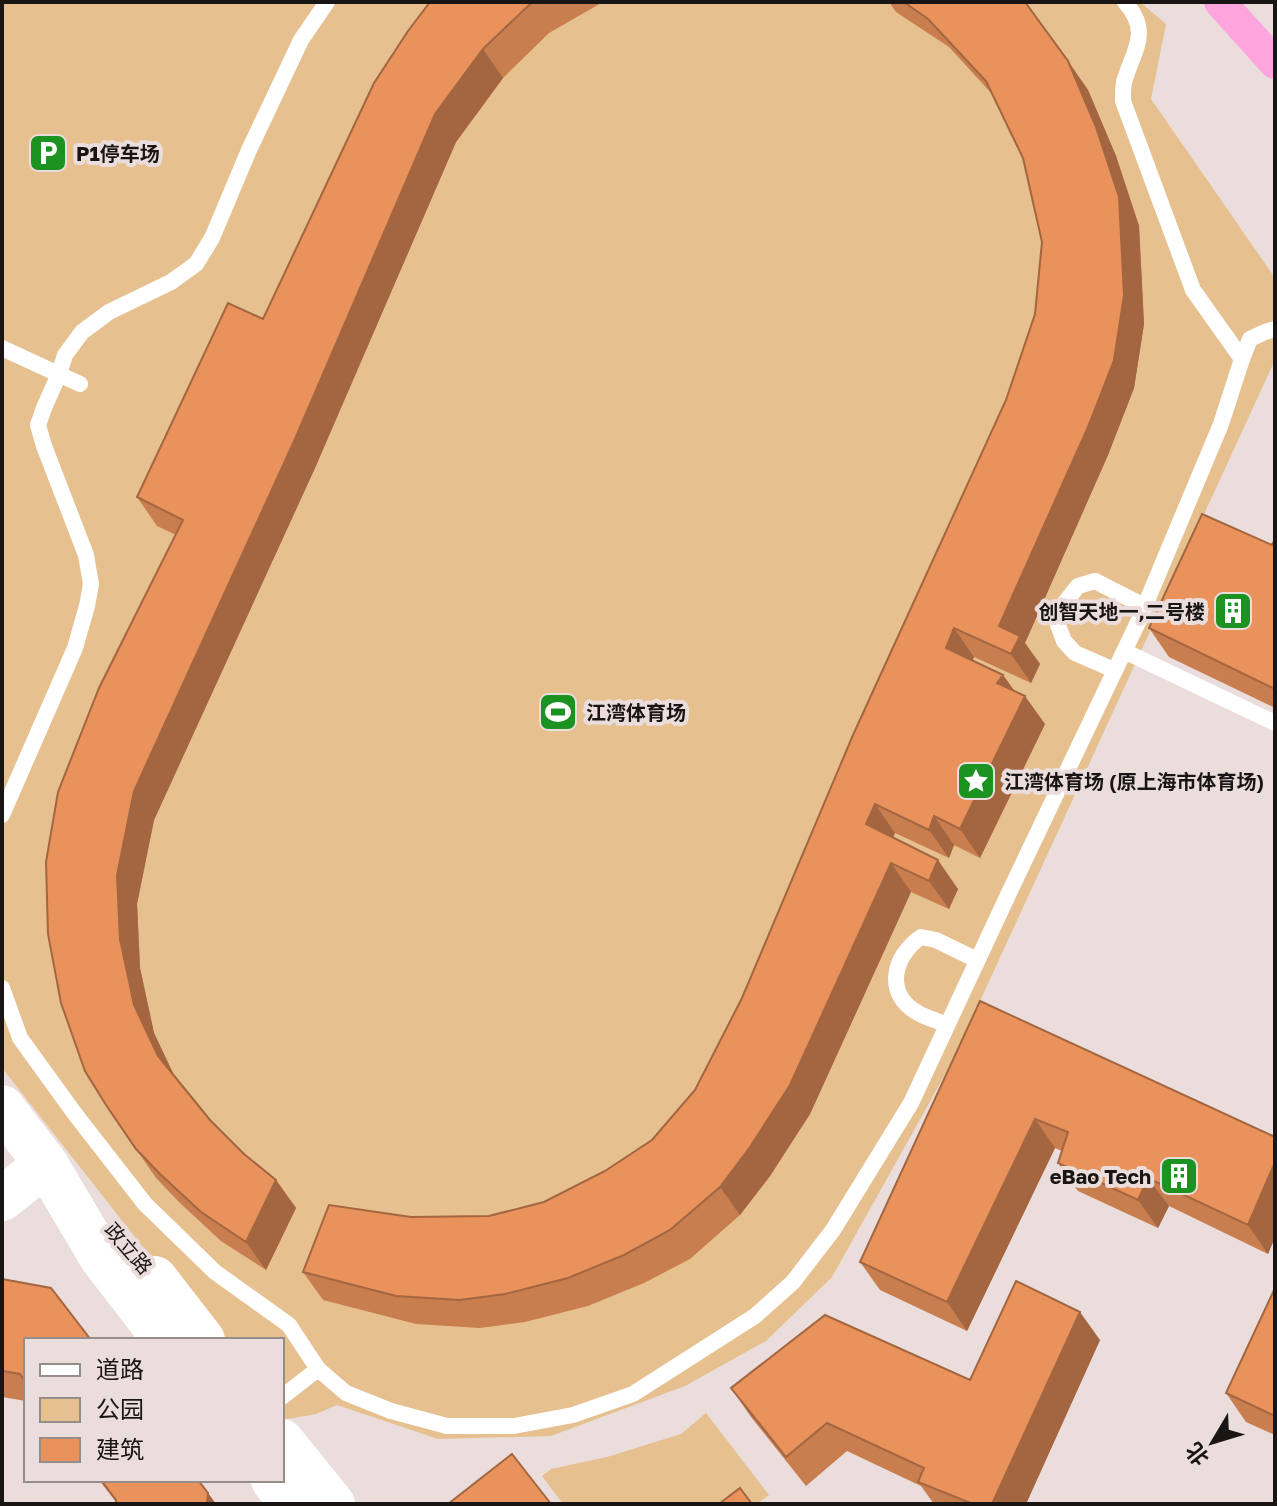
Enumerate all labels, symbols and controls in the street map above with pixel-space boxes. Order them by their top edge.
parking icon: P1停车场 [27,132,69,174]
place label: P1停车场 [76,141,160,165]
building icon: 创智天地一,二号楼 [1212,590,1254,632]
place label: 创智天地一,二号楼 [1039,599,1205,623]
sports icon: 江湾体育场 [537,691,579,733]
place label: 江湾体育场 [586,700,686,724]
place icon: 江湾体育场 (原上海市体育场) [955,760,997,802]
place label: 江湾体育场 (原上海市体育场) [1004,769,1264,793]
building icon: eBao Tech [1158,1155,1200,1197]
place label: eBao Tech [1050,1164,1151,1188]
street label: 政立路 [100,1217,158,1279]
legend [24,1338,284,1482]
text: 道路 [96,1354,144,1383]
text: 公园 [96,1394,144,1423]
north arrow [1173,1402,1253,1482]
text: 建筑 [96,1434,144,1463]
text: 北 [1179,1438,1214,1472]

